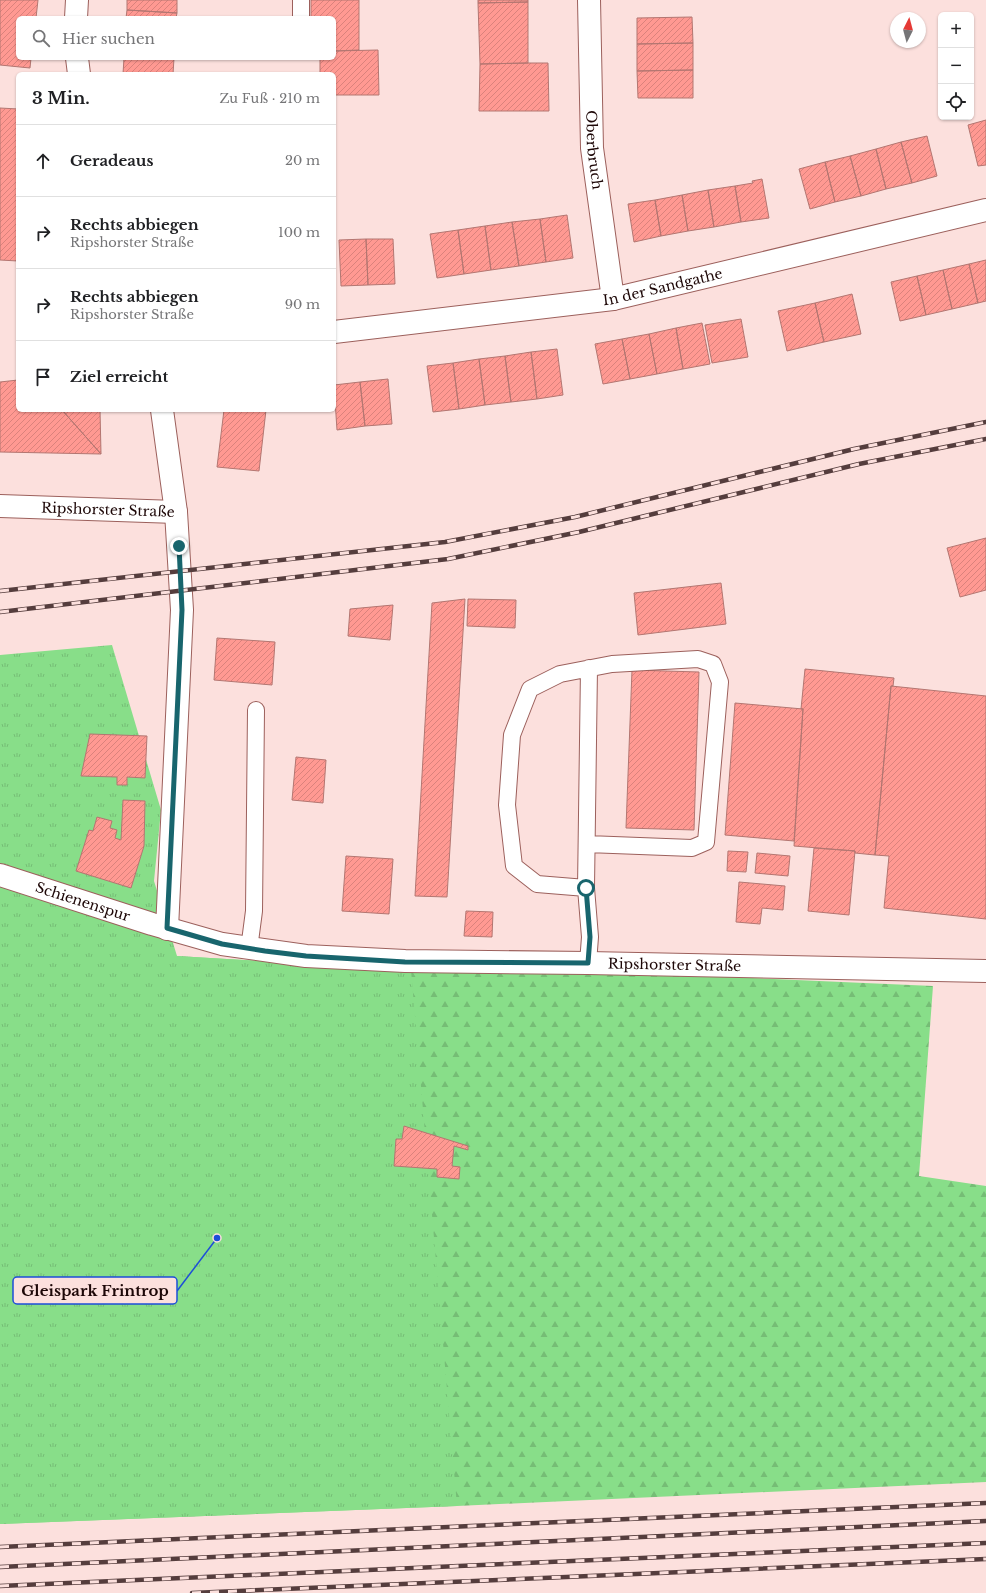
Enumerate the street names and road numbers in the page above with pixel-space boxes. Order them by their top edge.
street label: Oberbruch [582,110,607,191]
street label: In der Sandgathe [602,264,724,309]
street label: Ripshorster Straße [41,498,175,521]
street label: Schienenspur [33,878,133,925]
street label: Ripshorster Straße [608,954,741,975]

